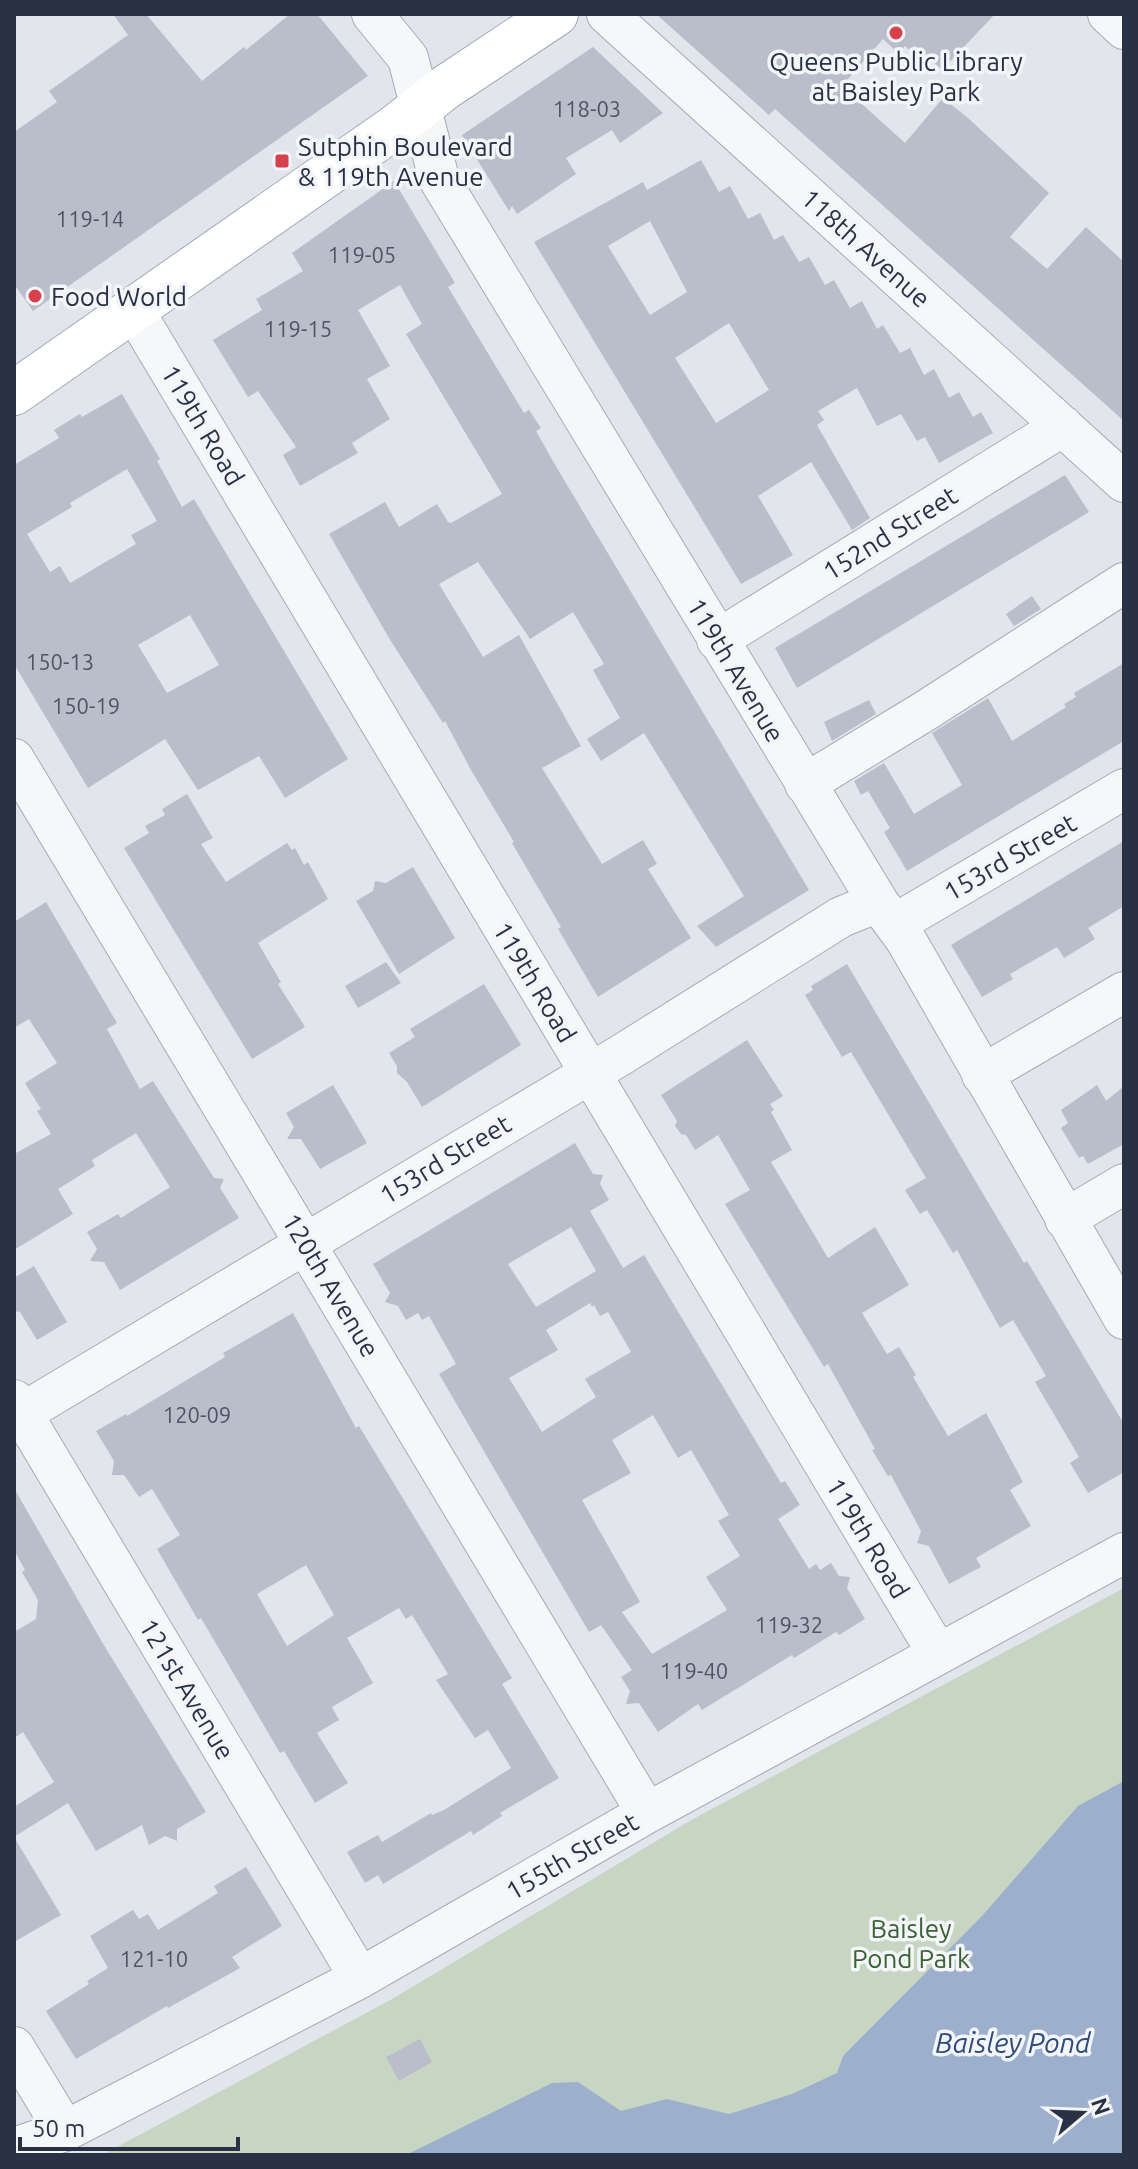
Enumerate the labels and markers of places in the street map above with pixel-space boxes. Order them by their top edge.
marker: Queens Public Library at Baisley Park [887,24,905,42]
place label: Queens Public Library at Baisley Park [769,47,1023,106]
place label: Sutphin Boulevard & 119th Avenue [298,132,513,191]
marker: Sutphin Boulevard & 119th Avenue [273,152,291,170]
place label: Food World [51,282,187,311]
marker: Food World [26,287,44,305]

